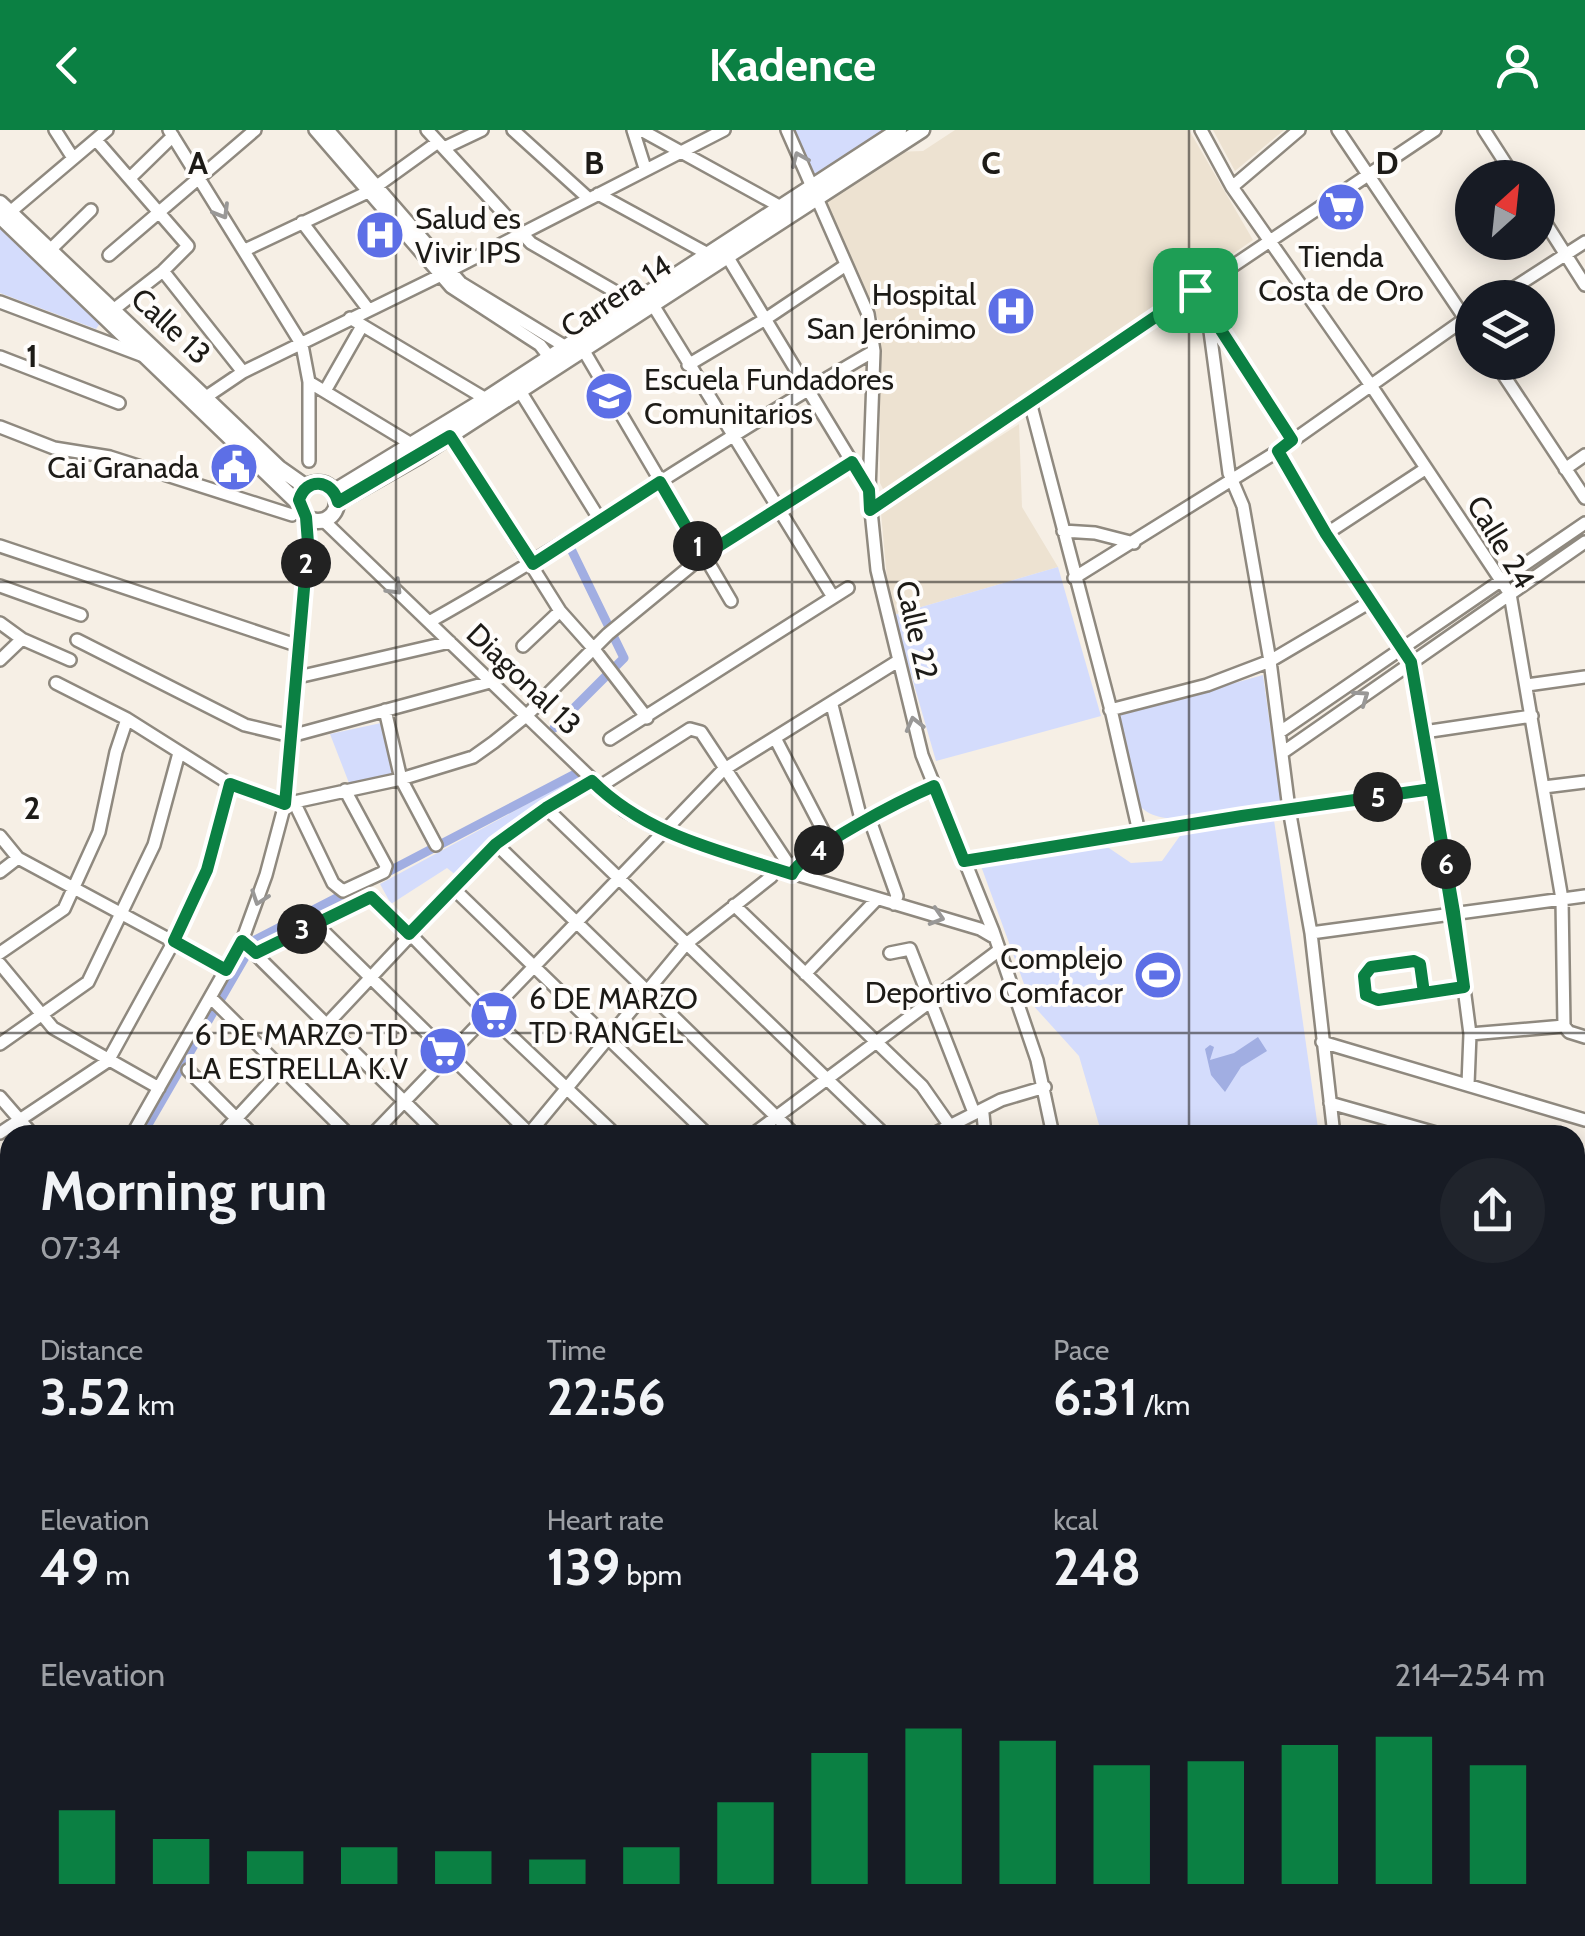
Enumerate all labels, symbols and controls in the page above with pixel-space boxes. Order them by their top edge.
icon: back [40,38,95,93]
text: Kadence [709,38,876,92]
icon: person [1490,38,1545,93]
text: A [188,143,208,182]
text: B [584,143,604,182]
text: C [981,143,1001,182]
text: D [1375,143,1399,182]
one-way arrow [791,151,811,169]
north arrow [1455,160,1555,260]
map controls [1455,160,1555,380]
supermarket icon: Tienda Costa de Oro [1315,181,1367,233]
place label: Salud es Vivir IPS [415,200,521,271]
one-way arrow [210,201,229,219]
hospital icon: Salud es Vivir IPS [354,209,406,261]
place label: Tienda Costa de Oro [1258,238,1424,309]
street label: Carrera 14 [554,247,678,345]
pin [1153,248,1238,333]
icon: arrive [1168,263,1223,318]
place label: Hospital San Jerónimo [806,276,976,347]
street label: Calle 13 [124,280,218,372]
button: layers [1455,280,1555,380]
hospital icon: Hospital San Jerónimo [985,285,1037,337]
text: 1 [26,336,38,375]
place label: Escuela Fundadores Comunitarios [644,361,894,432]
school or university icon: Escuela Fundadores Comunitarios [583,370,635,422]
public building icon: Cai Granada [208,441,260,493]
place label: Cai Granada [47,449,200,486]
street label: Calle 24 [1459,489,1543,595]
pin: 1 [673,521,723,571]
text: 1 [693,529,703,563]
pin: 2 [281,538,331,588]
text: 2 [299,546,313,580]
one-way arrow [383,577,401,595]
street label: Calle 22 [888,577,946,683]
street label: Diagonal 13 [459,615,589,743]
one-way arrow [1350,691,1369,709]
one-way arrow [905,716,926,733]
pin: 5 [1353,772,1403,822]
text: 5 [1370,780,1386,814]
text: 2 [24,788,40,827]
pin: 4 [794,825,844,875]
text: 4 [810,833,828,867]
pin: 6 [1421,839,1471,889]
text: 6 [1438,847,1454,881]
one-way arrow [250,888,270,905]
pin: 3 [277,904,327,954]
one-way arrow [928,905,945,926]
text: 3 [294,912,310,946]
place label: Complejo Deportivo Comfacor [865,940,1124,1011]
sports icon: Complejo Deportivo Comfacor [1132,949,1184,1001]
place label: 6 DE MARZO TD RANGEL [529,980,698,1051]
supermarket icon: 6 DE MARZO TD RANGEL [468,989,520,1041]
place label: 6 DE MARZO TD LA ESTRELLA K.V [187,1016,409,1087]
supermarket icon: 6 DE MARZO TD LA ESTRELLA K.V [417,1025,469,1077]
text: Morning run [40,1157,327,1224]
button: share [1440,1158,1545,1263]
text: 07:34 [40,1228,121,1267]
text: Distance [40,1333,143,1367]
text: Time [547,1333,606,1367]
text: Pace [1053,1333,1109,1367]
text: 3.52 [40,1367,131,1428]
text: 22:56 [547,1367,666,1428]
text: 6:31 [1053,1367,1138,1428]
text: km [131,1388,175,1422]
text: /km [1138,1388,1190,1422]
text: Elevation [40,1503,149,1537]
text: Heart rate [547,1503,664,1537]
text: kcal [1053,1503,1098,1537]
text: 49 [40,1537,99,1598]
text: 139 [547,1537,620,1598]
text: 248 [1053,1537,1141,1598]
text: m [99,1558,130,1592]
text: bpm [620,1558,682,1592]
text: Elevation [40,1655,165,1694]
text: 214–254 m [1395,1655,1545,1694]

